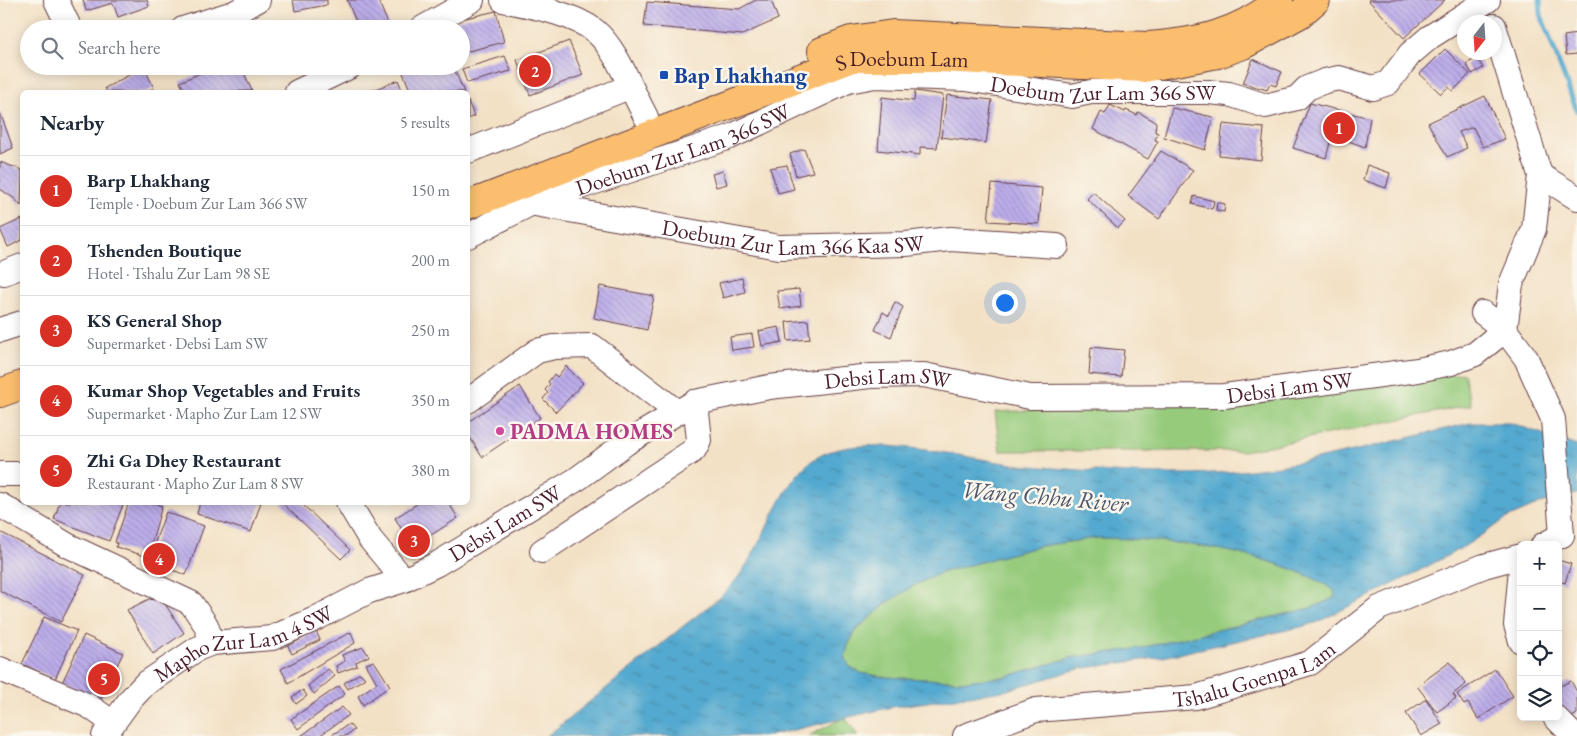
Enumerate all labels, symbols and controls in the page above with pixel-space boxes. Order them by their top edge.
north arrow [1457,15,1502,60]
search box [20,20,470,75]
icon: search [38,34,66,62]
text: Search here [78,35,160,60]
street label: S Doebum Lam [831,44,969,78]
pin: 2 [519,52,551,90]
place label: Bap Lhakhang [674,61,808,90]
marker: Bap Lhakhang [658,69,670,81]
street label: Doebum Zur Lam 366 SW [988,69,1217,111]
street label: Doebum Zur Lam 366 SW [572,96,795,202]
text: Nearby [40,109,104,136]
pin: 1 [1323,109,1355,147]
text: 5 results [400,112,450,133]
text: Barp Lhakhang [87,168,210,193]
text: 1 [52,180,60,201]
text: 150 m [411,180,450,201]
text: Temple · Doebum Zur Lam 366 SW [87,193,307,214]
street label: Doebum Zur Lam 366 Kaa SW [660,212,926,262]
text: Tshenden Boutique [87,238,241,263]
text: 2 [52,250,60,271]
text: 200 m [411,250,450,271]
text: Hotel · Tshalu Zur Lam 98 SE [87,263,270,284]
your location [992,290,1018,316]
text: KS General Shop [87,308,222,333]
text: 3 [52,320,60,341]
text: 250 m [411,320,450,341]
text: Supermarket · Debsi Lam SW [87,333,268,354]
street label: Debsi Lam SW [823,360,954,395]
street label: Debsi Lam SW [1225,364,1355,410]
text: Kumar Shop Vegetables and Fruits [87,378,360,403]
text: 4 [52,390,60,411]
text: 350 m [411,390,450,411]
text: Supermarket · Mapho Zur Lam 12 SW [87,403,322,424]
place label: PADMA HOMES [510,417,673,446]
marker: PADMA HOMES [494,425,506,437]
text: Zhi Ga Dhey Restaurant [87,448,281,473]
text: 5 [52,460,60,481]
text: 380 m [411,460,450,481]
text: Restaurant · Mapho Zur Lam 8 SW [87,473,303,494]
water label: Wang Chhu River [961,473,1131,519]
street label: Debsi Lam SW [443,477,567,568]
pin: 3 [398,522,430,560]
pin: 4 [143,540,175,578]
map controls [1517,541,1562,721]
button: + [1517,541,1562,586]
button: − [1517,586,1562,631]
street label: Mapho Zur Lam 4 SW [148,597,339,689]
button: locate [1517,631,1562,676]
street label: Tshalu Goenpa Lam [1171,634,1341,713]
pin: 5 [88,660,120,698]
button: layers [1517,676,1562,721]

